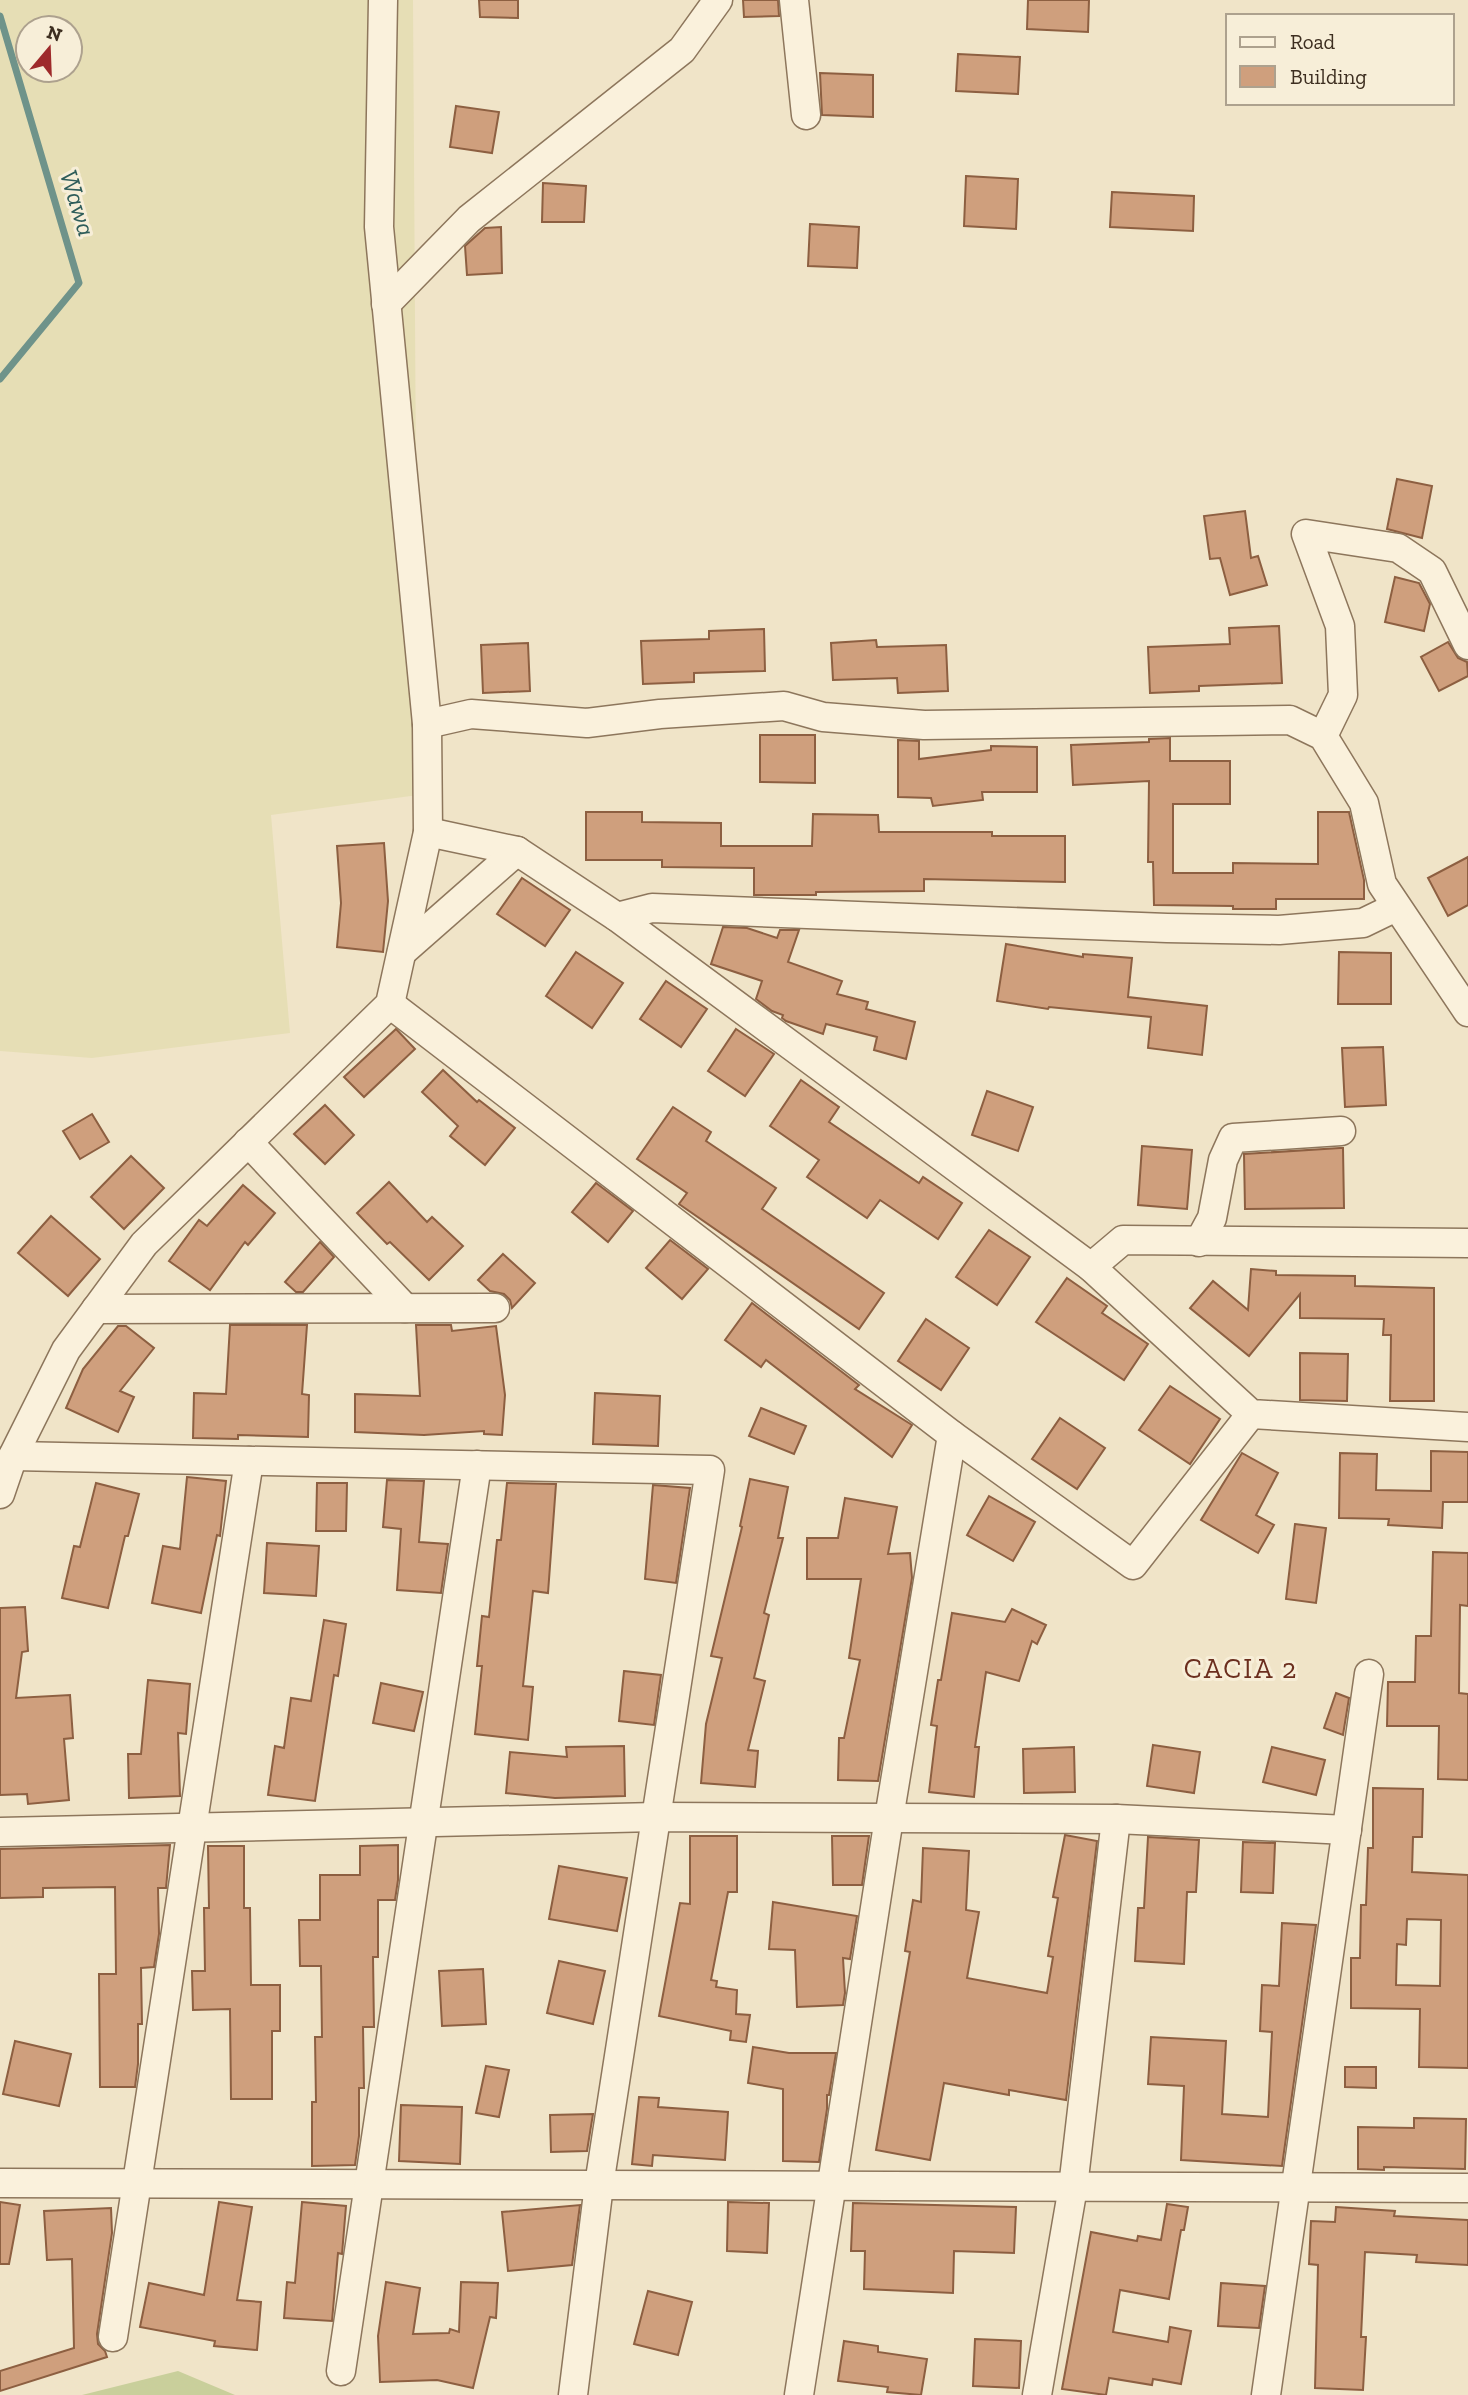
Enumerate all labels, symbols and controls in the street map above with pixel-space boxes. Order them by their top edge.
north arrow [14,14,84,84]
legend [1226,14,1454,105]
text: N [44,20,65,47]
text: Road [1290,29,1336,54]
text: Building [1290,64,1367,89]
water label: Wawa [53,166,103,240]
district label: CACIA 2 [1184,1652,1298,1685]

